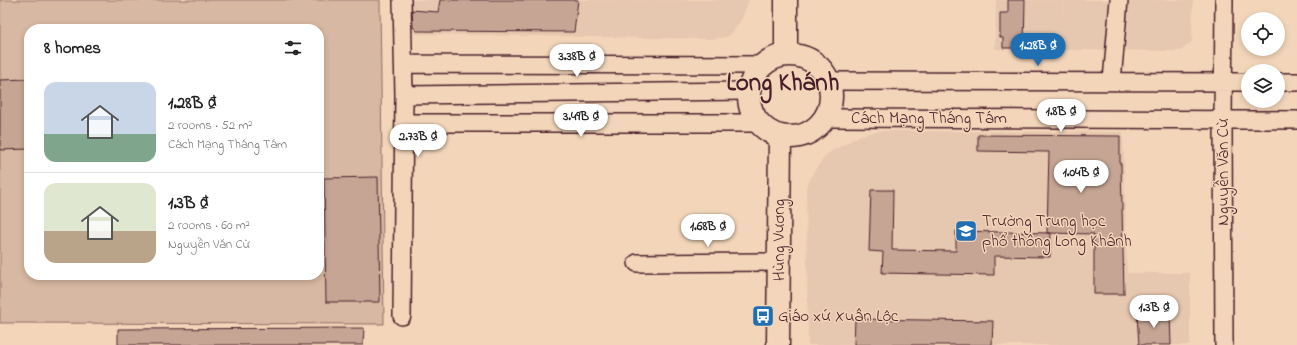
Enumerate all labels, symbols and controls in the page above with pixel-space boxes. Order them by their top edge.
map controls [1241,12,1285,108]
button: locate [1241,12,1285,56]
pin: 1.28B ₫ [1001,33,1075,67]
text: 8 homes [44,36,101,61]
text: 1.28B ₫ [1020,36,1056,55]
icon: filters [282,37,304,59]
pin: 3.38B ₫ [540,44,614,78]
text: 3.38B ₫ [558,47,596,66]
button: layers [1241,64,1285,108]
district label: Long Khánh [727,66,840,104]
text: 1.28B ₫ [168,91,216,116]
icon: home [76,98,124,146]
pin: 1.8B ₫ [1028,99,1094,133]
text: 1.8B ₫ [1046,102,1076,121]
pin: 3.49B ₫ [544,104,618,138]
street label: Cách Mạng Tháng Tám [851,106,1007,133]
text: 3.49B ₫ [563,107,599,126]
text: 2 rooms · 52 m² [168,116,252,135]
street label: Nguyễn Văn Cừ [1211,118,1238,226]
pin: 2.73B ₫ [381,124,455,158]
text: 2.73B ₫ [399,127,437,146]
text: Cách Mạng Tháng Tám [168,135,287,154]
pin: 1.04B ₫ [1044,160,1118,194]
text: 1.04B ₫ [1063,163,1099,182]
text: 1.3B ₫ [168,191,209,216]
icon: home [76,199,124,247]
street label: Hùng Vương [767,199,794,281]
place label: Trường Trung học phổ thông Long Khánh [982,209,1132,256]
pin: 1.68B ₫ [671,214,745,248]
text: 2 rooms · 60 m² [168,216,250,235]
text: 1.68B ₫ [690,217,726,236]
school or university icon: Trường Trung học phổ thông Long Khánh [953,218,979,244]
text: Nguyễn Văn Cừ [168,235,250,254]
pin: 1.3B ₫ [1121,295,1187,329]
text: 1.3B ₫ [1139,298,1169,317]
bus stop icon: Giáo xứ Xuân Lộc [750,303,776,329]
place label: Giáo xứ Xuân Lộc [778,304,899,329]

